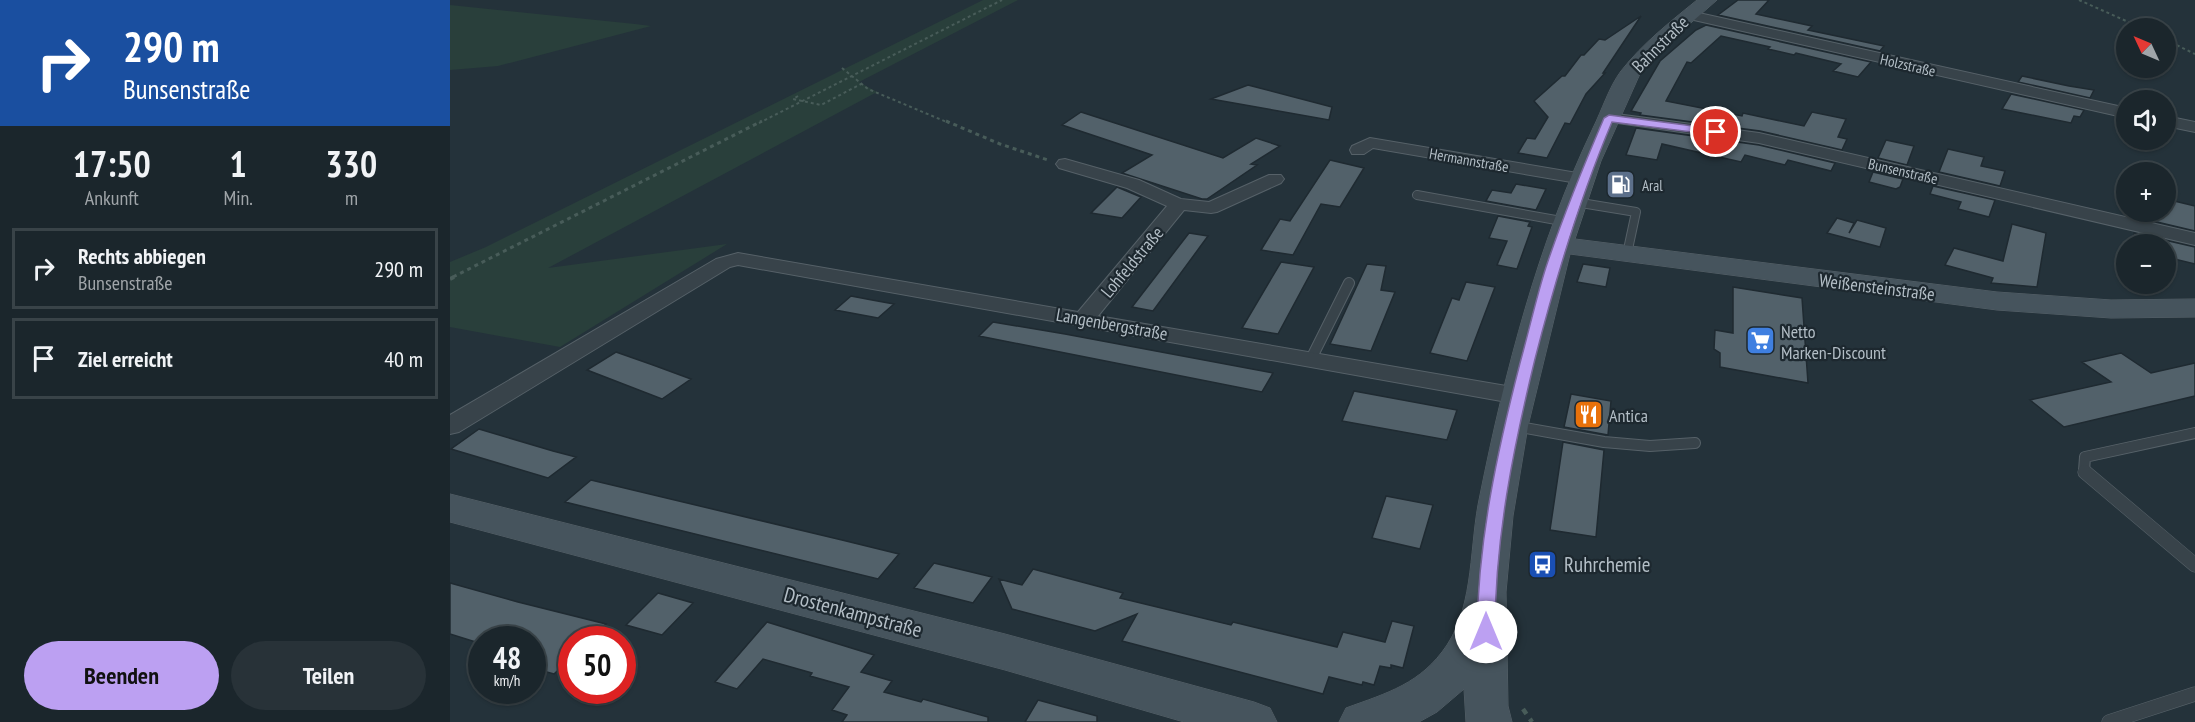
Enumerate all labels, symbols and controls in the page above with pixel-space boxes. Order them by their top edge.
street label: Bahnstraße [1627,11,1693,77]
north arrow [2116,18,2176,78]
map controls [2116,18,2176,294]
text: 290 m [123,19,220,74]
icon: right [24,24,102,102]
street label: Holzstraße [1878,49,1938,81]
text: Bunsenstraße [123,72,251,106]
button: sound [2116,90,2176,150]
pin [1690,106,1741,157]
icon: arrive [1699,115,1732,148]
text: 17:50 [73,140,151,187]
text: 1 [230,140,247,187]
text: 330 [326,140,377,187]
street label: Hermannstraße [1428,144,1510,176]
street label: Bunsenstraße [1866,154,1940,188]
button: + [2116,162,2176,222]
fuel station icon: Aral [1605,169,1637,201]
place label: Aral [1642,176,1663,195]
text: Ankunft [85,185,139,211]
text: Min. [223,185,253,211]
text: m [345,185,358,211]
street label: Lohfeldstraße [1096,222,1168,302]
button: − [2116,234,2176,294]
text: Rechts abbiegen [78,242,206,270]
icon: right [27,252,60,285]
text: 290 m [374,255,423,283]
street label: Weißensteinstraße [1818,268,1936,306]
text: Bunsenstraße [78,270,172,296]
street label: Langenbergstraße [1054,303,1170,345]
place label: Netto Marken-Discount [1781,320,1886,364]
supermarket icon: Netto Marken-Discount [1744,325,1776,357]
icon: arrive [27,342,60,375]
text: Ziel erreicht [78,345,173,373]
text: 40 m [384,345,423,373]
restaurant icon: Antica [1572,399,1604,431]
place label: Antica [1609,404,1648,427]
bus stop icon: Ruhrchemie [1527,548,1559,580]
place label: Ruhrchemie [1564,551,1650,578]
street label: Drostenkampstraße [781,581,925,643]
position arrow [1454,600,1518,664]
speed limit sign: 50 [558,626,636,704]
text: 48 [493,638,521,677]
button: Beenden [24,641,219,710]
button: Teilen [231,641,426,710]
text: km/h [494,671,520,690]

